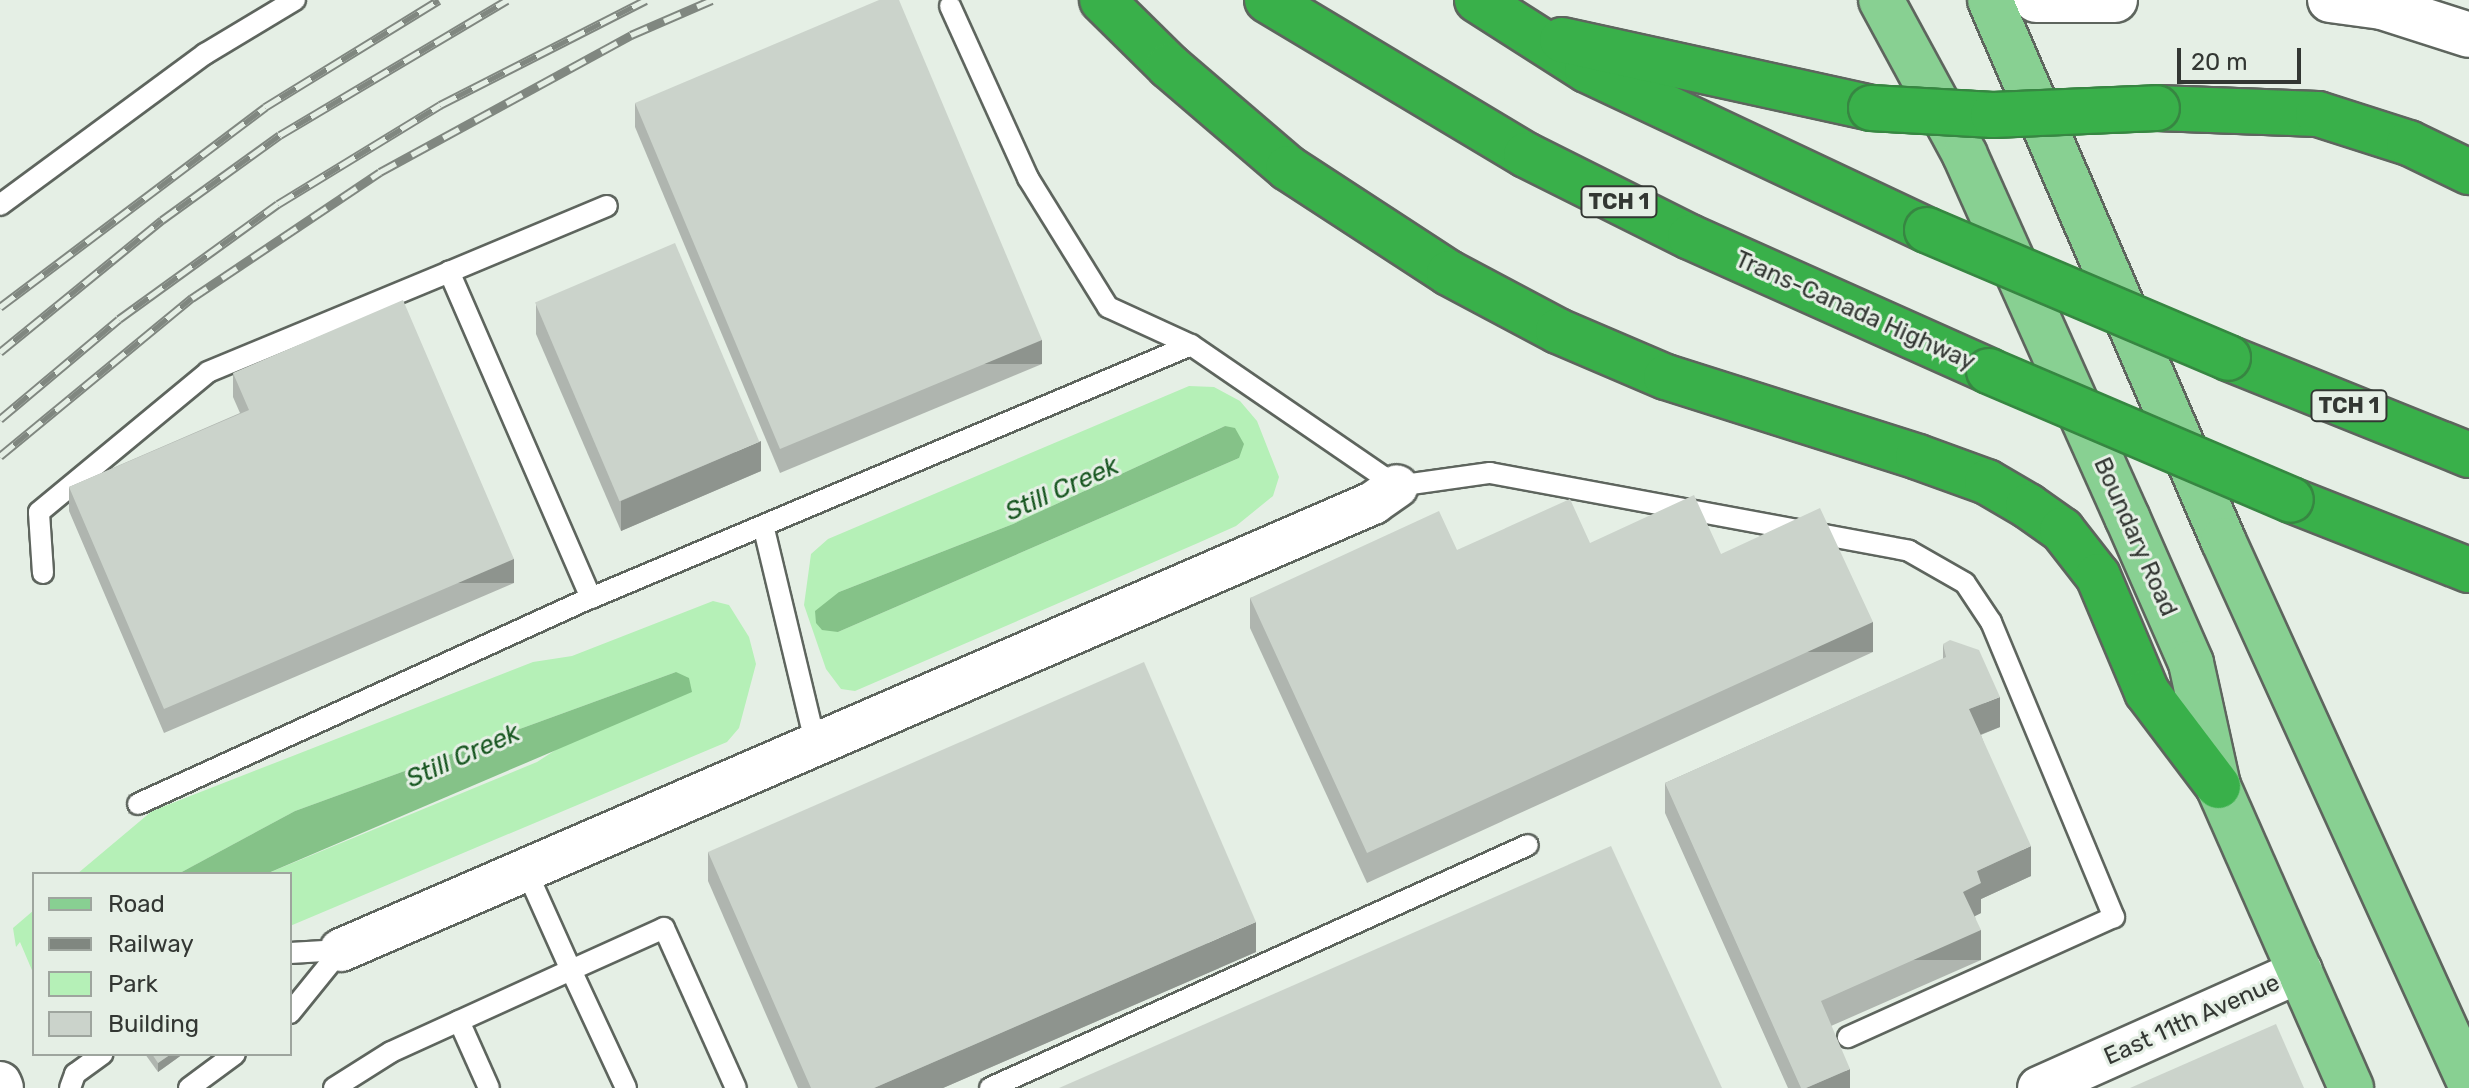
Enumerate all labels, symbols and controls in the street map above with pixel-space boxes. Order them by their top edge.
scale bar [2181,32,2305,82]
text: 20 m [2191,48,2248,76]
road number: TCH 1 [1579,184,1659,220]
street label: Trans-Canada Highway [1731,245,1979,377]
road number: TCH 1 [2309,388,2389,424]
water label: Still Creek [1000,450,1124,528]
street label: Boundary Road [2087,453,2183,621]
water label: Still Creek [401,717,525,795]
legend [32,872,292,1056]
text: Road [108,890,165,918]
text: Railway [108,930,194,958]
street label: East 11th Avenue [2099,968,2285,1072]
text: Park [108,970,158,998]
text: Building [108,1010,199,1038]

